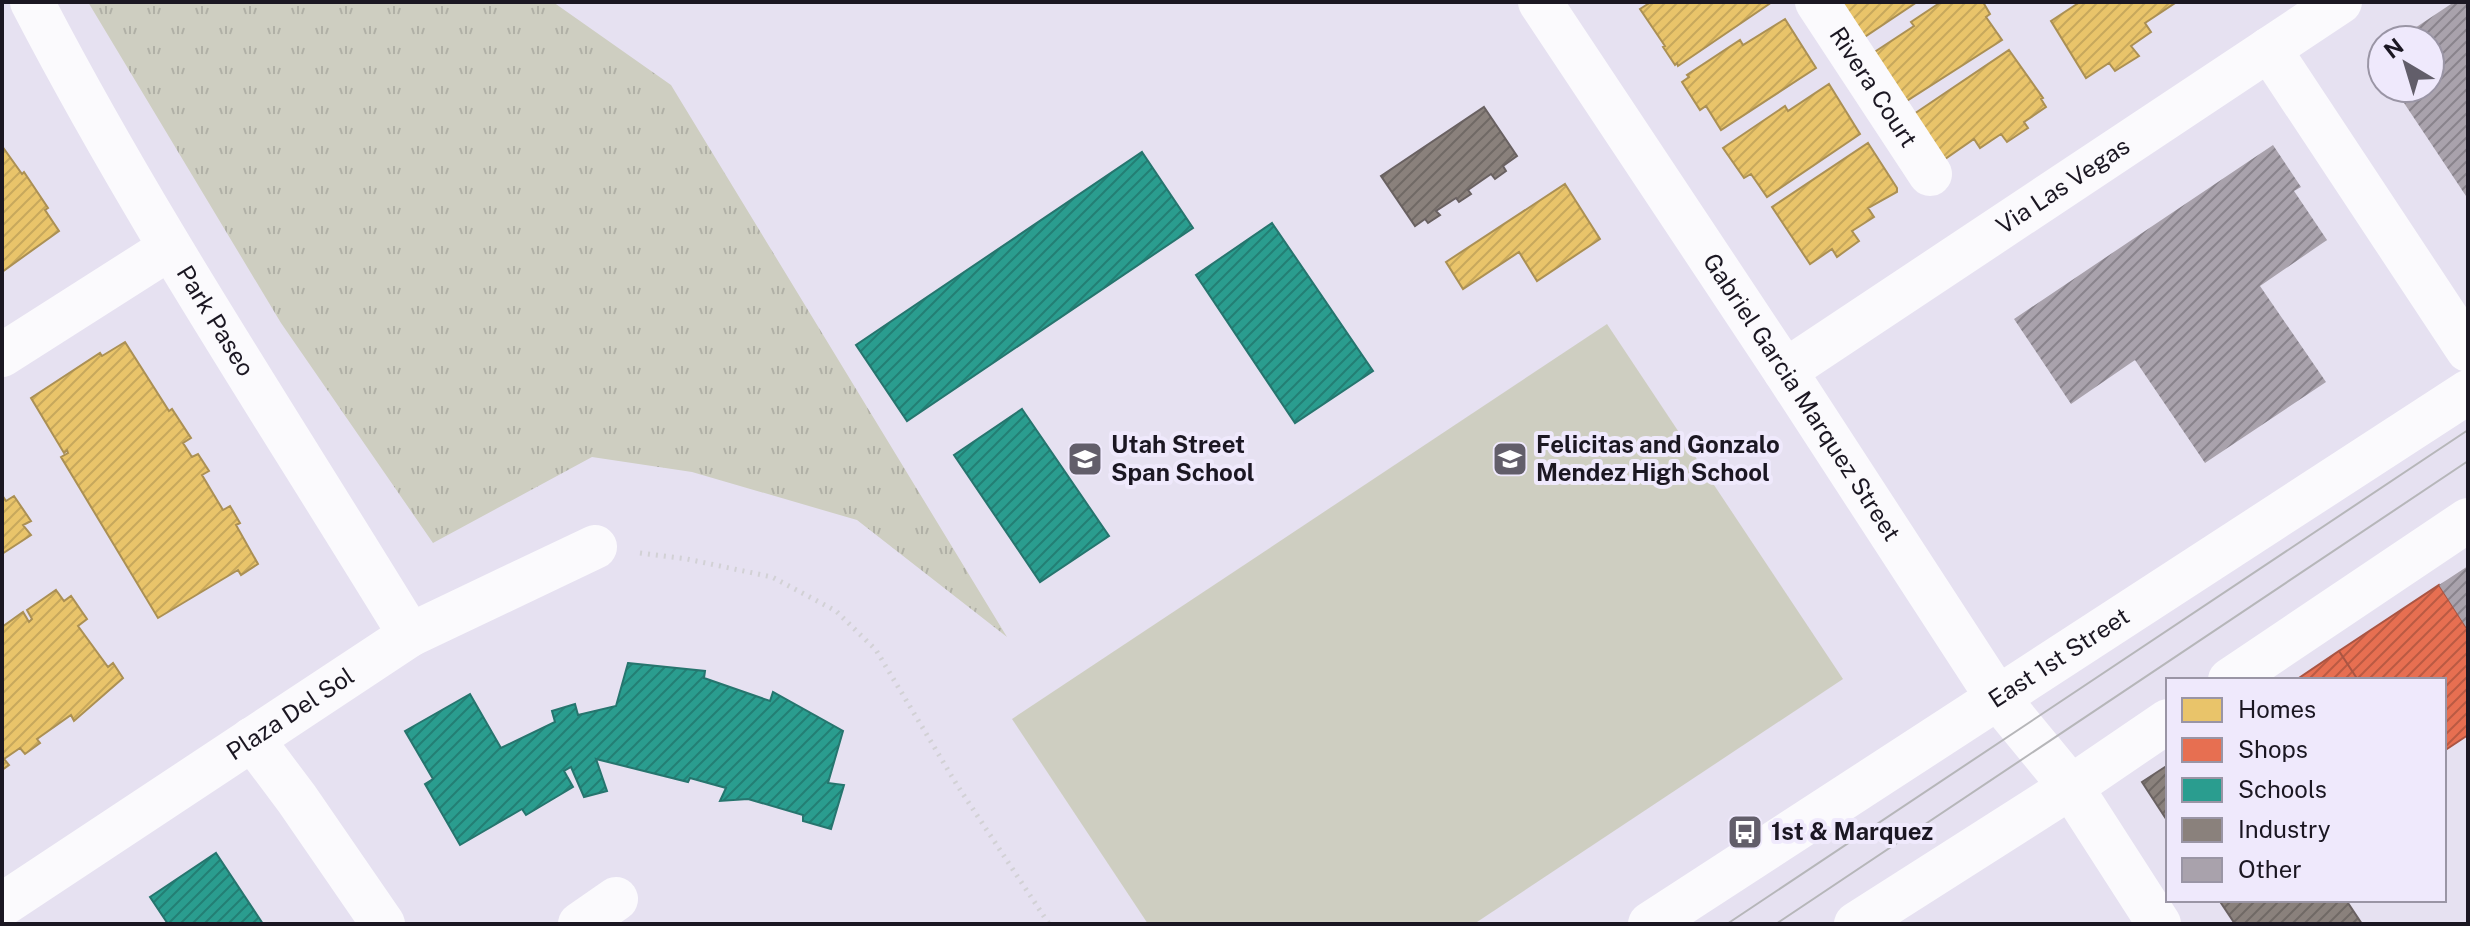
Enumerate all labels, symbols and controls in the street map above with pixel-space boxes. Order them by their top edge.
street label: Rivera Court [1824,21,1923,152]
north arrow [2366,24,2446,104]
text: N [2379,33,2408,64]
street label: Via Las Vegas [1991,131,2134,239]
street label: Gabriel Garcia Marquez Street [1698,248,1907,546]
street label: Park Paseo [172,260,261,381]
place label: Utah Street Span School [1111,430,1255,486]
place label: Felicitas and Gonzalo Mendez High School [1536,430,1780,486]
school or university icon: Utah Street Span School [1066,440,1104,478]
school or university icon: Felicitas and Gonzalo Mendez High School [1491,440,1529,478]
street label: East 1st Street [1983,601,2134,713]
street label: Plaza Del Sol [221,661,359,765]
legend [2166,678,2446,902]
text: Homes [2238,695,2316,723]
text: Shops [2238,735,2308,763]
text: Schools [2238,775,2327,803]
bus stop icon: 1st & Marquez [1726,813,1764,851]
text: Industry [2238,815,2331,843]
place label: 1st & Marquez [1771,817,1933,845]
text: Other [2238,855,2302,883]

